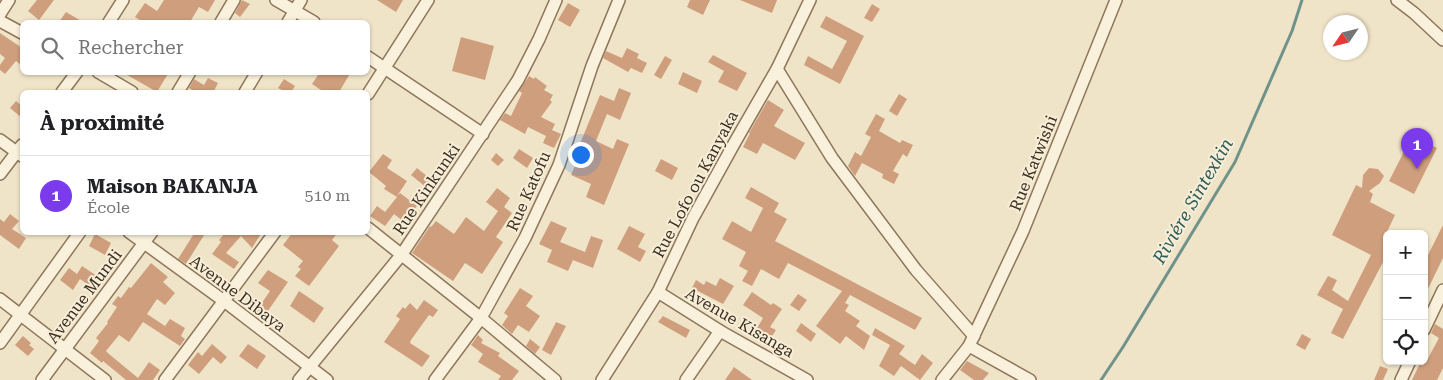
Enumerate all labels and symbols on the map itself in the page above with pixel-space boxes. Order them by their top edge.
north arrow [1323,15,1368,60]
street label: Rue Lofo ou Kanyaka [649,107,742,261]
street label: Rue Katwishi [1006,113,1061,214]
pin: 1 [1401,128,1433,169]
water label: Riviére Sintexkin [1148,134,1237,268]
street label: Rue Kinkunki [389,140,464,238]
your location [568,142,594,168]
street label: Rue Katofu [502,148,554,234]
street label: Avenue Mundi [43,246,126,347]
street label: Avenue Dibaya [186,251,290,336]
street label: Avenue Kisanga [682,284,798,361]

